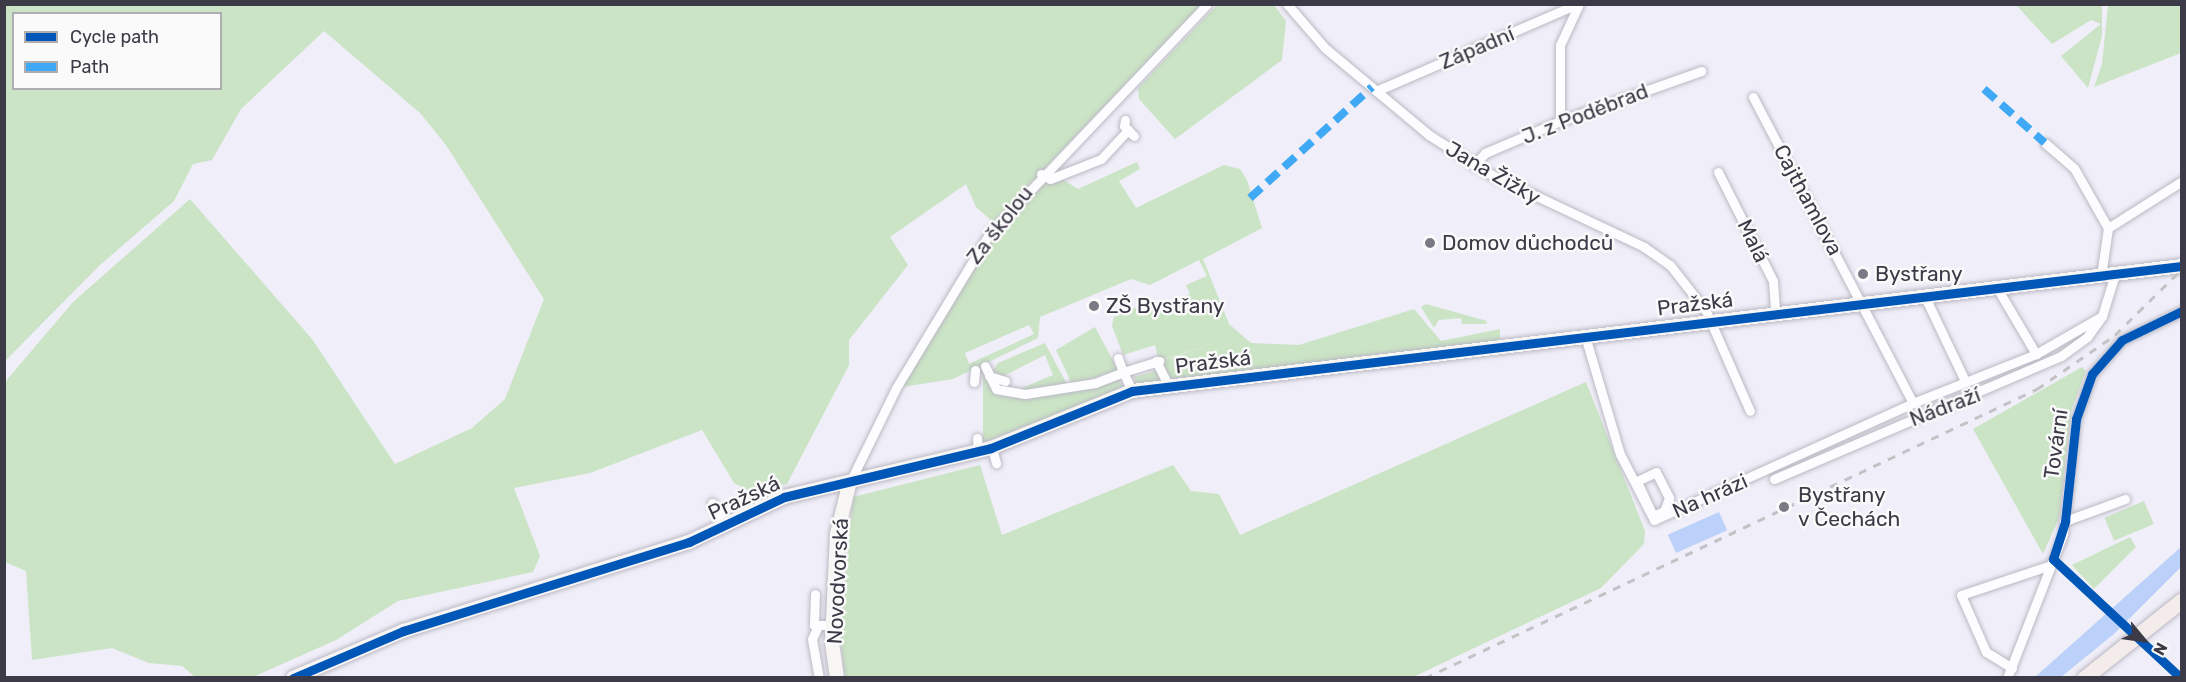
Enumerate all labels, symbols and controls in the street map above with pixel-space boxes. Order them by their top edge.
legend [12,12,222,90]
street label: Západní [1436,21,1518,75]
text: Cycle path [70,26,159,48]
text: Path [70,56,109,78]
street label: J. z Poděbrad [1518,78,1652,150]
street label: Jana Žižky [1441,136,1545,210]
street label: Cajthamlova [1768,140,1848,260]
street label: Za školou [962,181,1038,269]
street label: Malá [1732,215,1774,267]
place label: Domov důchodců [1442,230,1614,256]
marker: Domov důchodců [1423,236,1437,250]
place label: Bystřany [1875,261,1963,287]
marker: Bystřany [1856,267,1870,281]
street label: Pražská [1656,287,1734,321]
place label: ZŠ Bystřany [1106,293,1224,319]
marker: ZŠ Bystřany [1087,299,1101,313]
street label: Pražská [1174,345,1252,379]
street label: Nádraží [1906,382,1984,432]
street label: Tovární [2039,407,2073,481]
street label: Na hrázi [1669,468,1751,524]
street label: Pražská [704,470,784,526]
place label: Bystřany v Čechách [1798,482,1901,532]
marker: Bystřany v Čechách [1775,498,1793,516]
street label: Novodvorská [822,517,854,645]
north arrow [2114,610,2174,670]
text: N [2149,639,2171,659]

